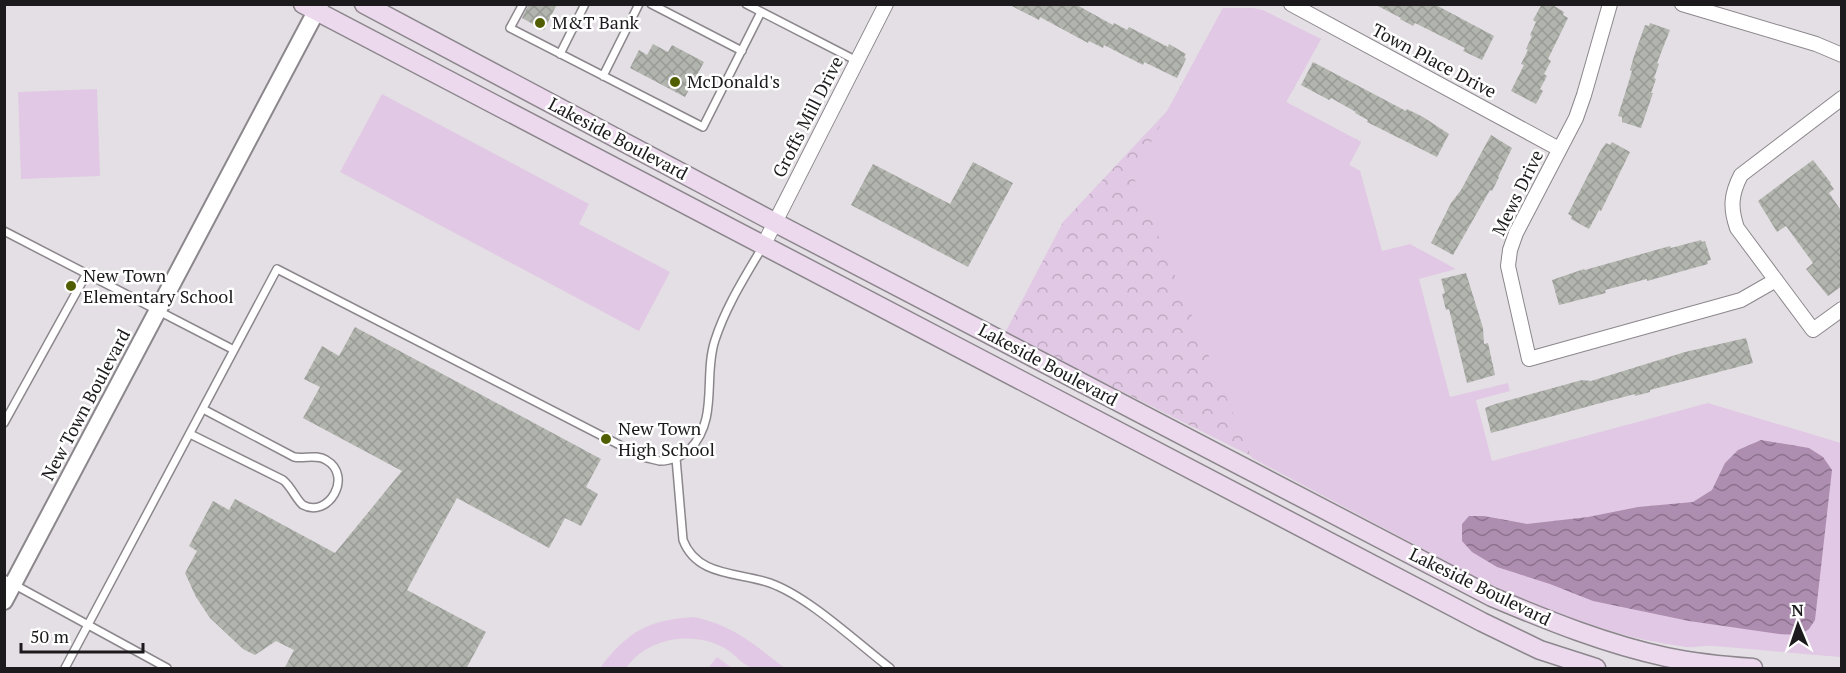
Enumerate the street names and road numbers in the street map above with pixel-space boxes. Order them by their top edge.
street label: Town Place Drive [1368,17,1501,103]
street label: Groffs Mill Drive [766,52,848,181]
street label: Lakeside Boulevard [545,91,692,185]
street label: Mews Drive [1486,146,1548,240]
street label: Lakeside Boulevard [975,317,1122,411]
street label: New Town Boulevard [35,325,135,484]
street label: Lakeside Boulevard [1406,541,1555,631]

